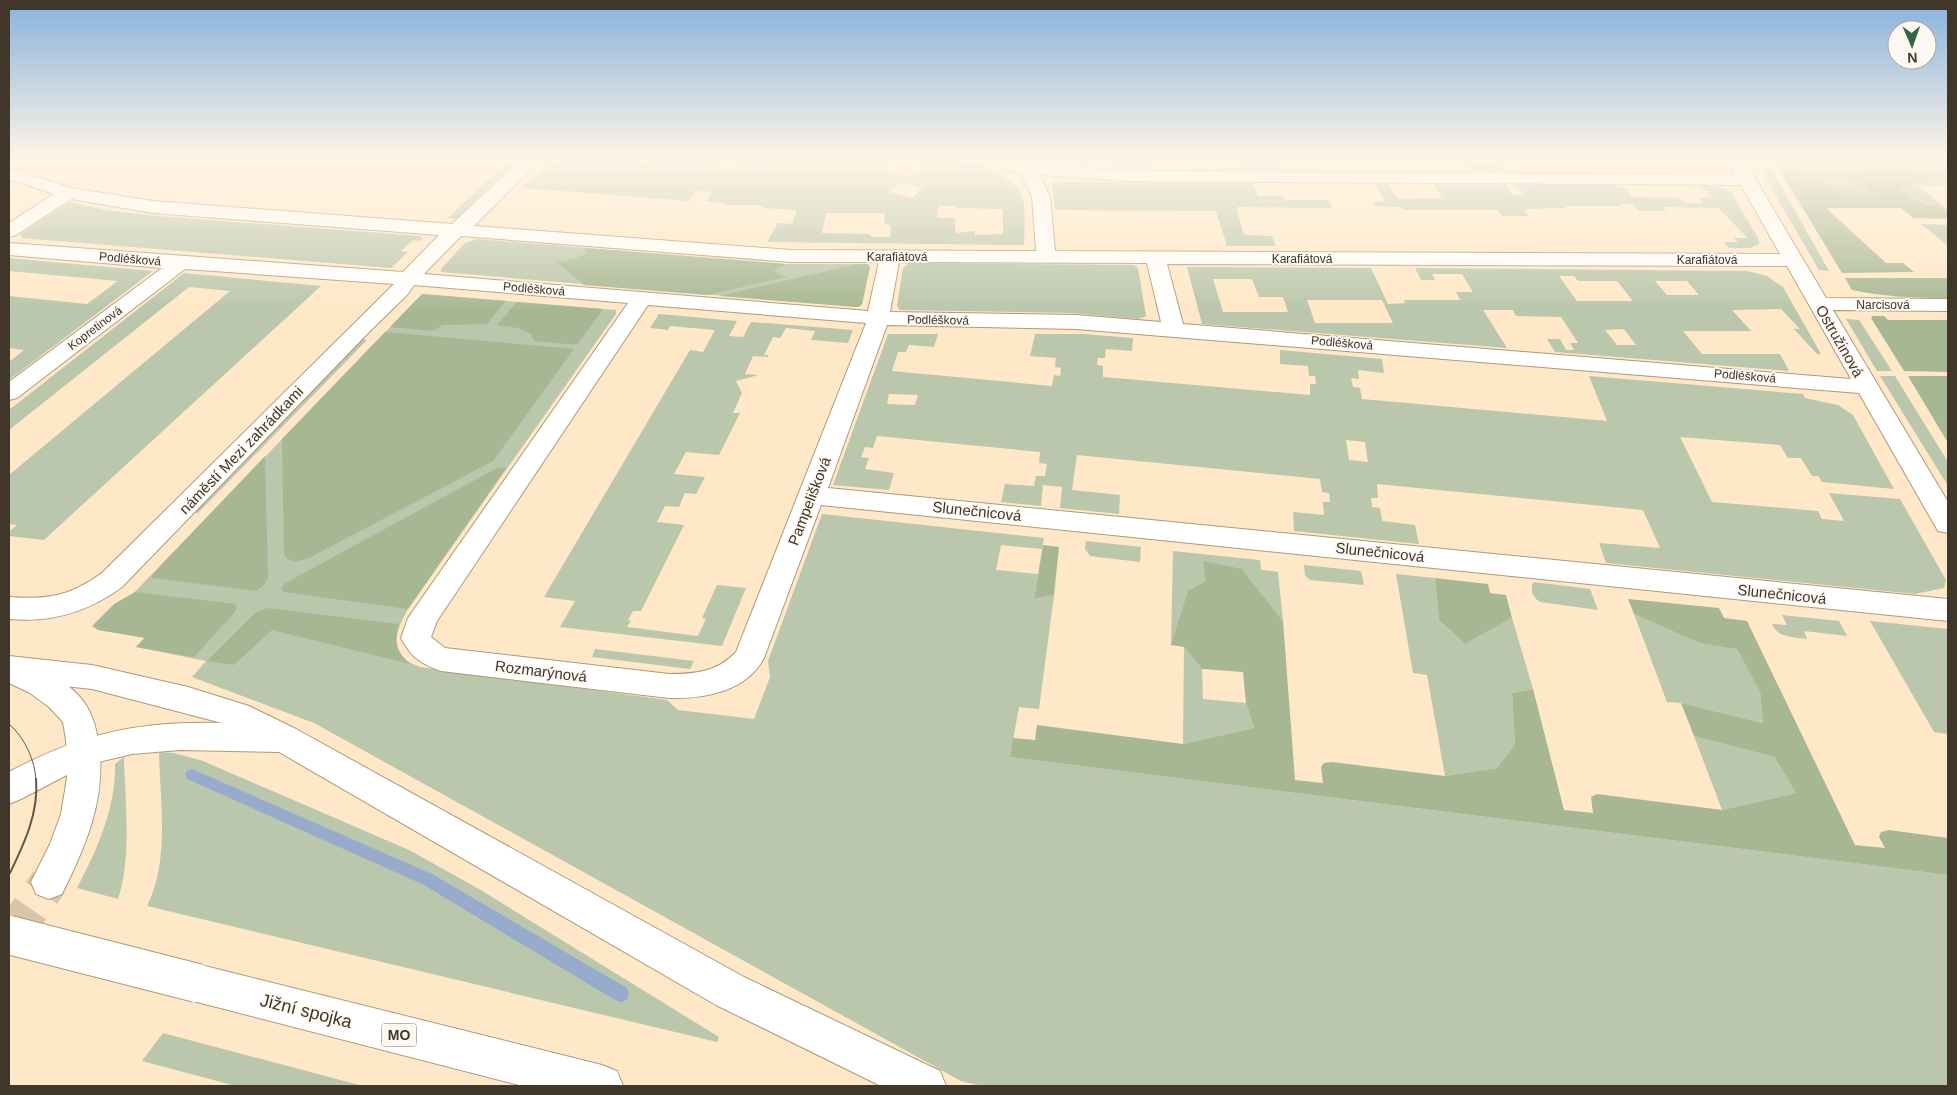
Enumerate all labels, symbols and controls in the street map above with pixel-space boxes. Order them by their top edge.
north arrow [1887,20,1937,70]
text: N [1907,50,1918,66]
street label: Podléšková [98,249,162,269]
street label: Karafiátová [867,250,928,264]
street label: Karafiátová [1272,252,1333,266]
street label: Karafiátová [1677,253,1738,267]
street label: Podléšková [502,279,566,299]
street label: Narcisová [1856,298,1910,312]
street label: Ostružinová [1813,302,1868,380]
street label: Kopretinová [65,303,125,353]
street label: Podléšková [907,312,969,328]
street label: Podléšková [1310,333,1374,353]
street label: Podléšková [1713,366,1777,386]
street label: náměstí Mezi zahrádkami [176,383,306,517]
street label: Pampelišková [784,454,834,548]
street label: Slunečnicová [932,498,1023,524]
street label: Slunečnicová [1335,539,1426,565]
street label: Slunečnicová [1737,581,1828,607]
street label: Rozmarýnová [494,657,589,685]
street label: Jižní spojka [258,990,355,1032]
road number: MO [382,1024,416,1046]

